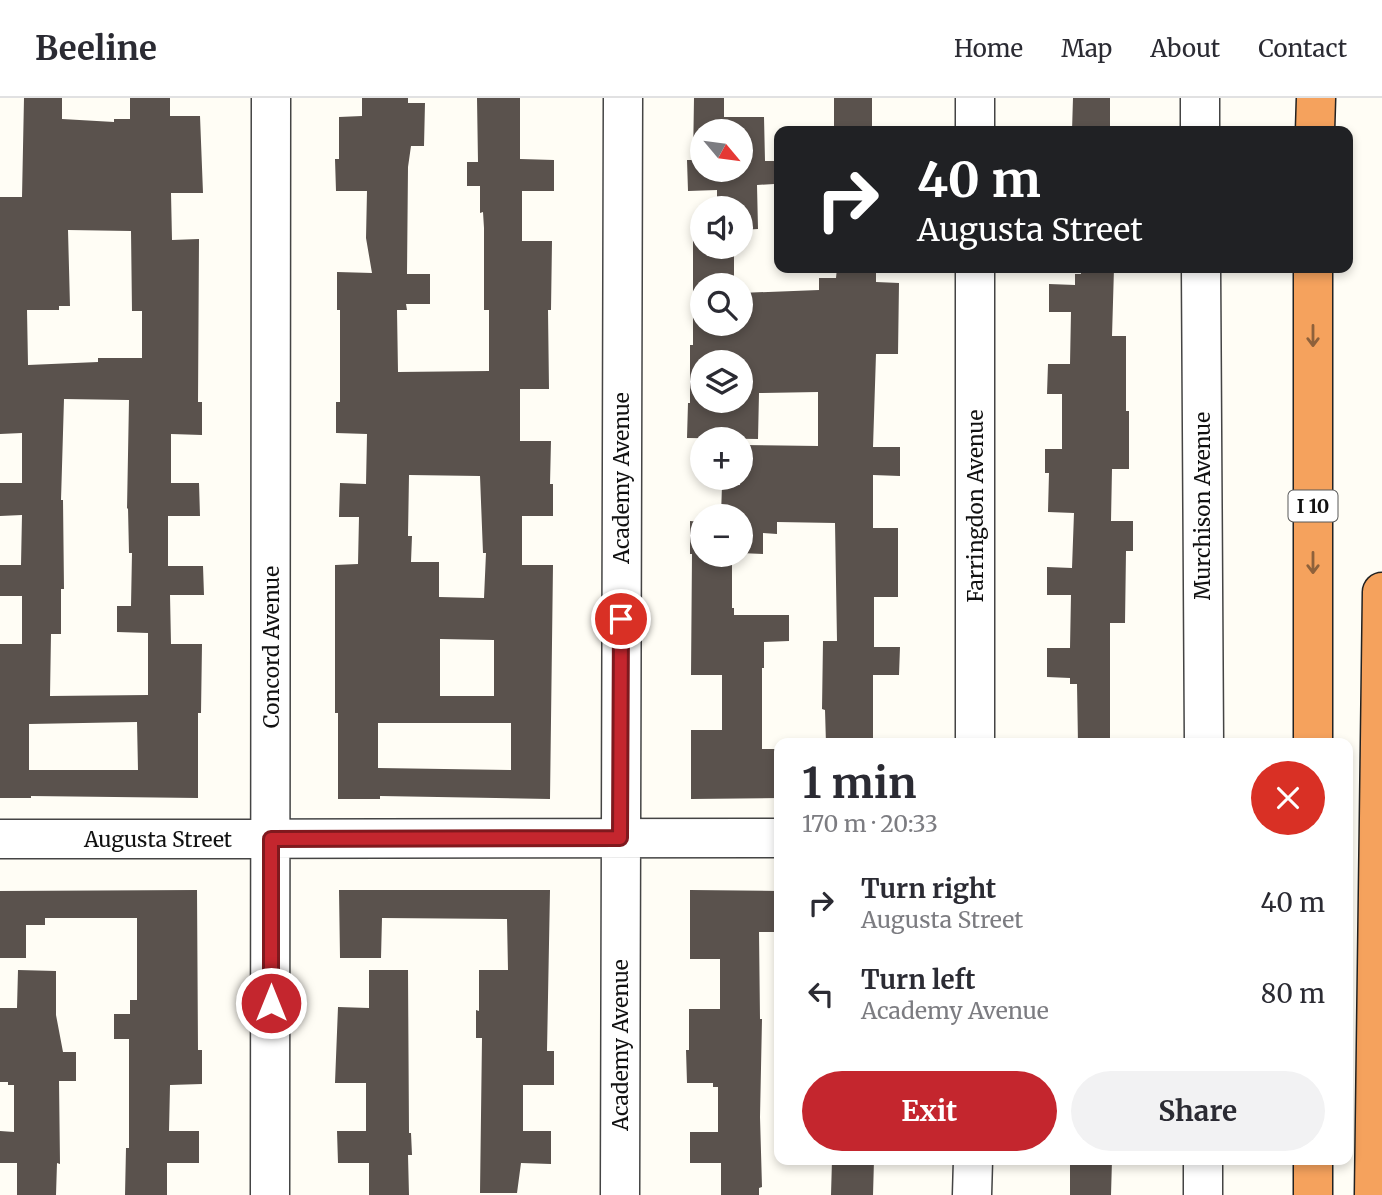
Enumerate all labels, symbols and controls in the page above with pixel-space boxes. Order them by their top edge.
text: Beeline [35,28,157,69]
text: Home [954,33,1023,64]
text: Map [1061,33,1112,64]
text: About [1150,33,1220,64]
text: Contact [1258,33,1347,64]
north arrow [690,119,752,182]
map controls [690,119,753,567]
text: 40 m [917,149,1041,210]
icon: right [802,154,893,245]
button: sound [690,196,753,259]
text: Augusta Street [917,210,1143,250]
button: search [690,273,753,336]
one-way arrow [1306,324,1320,347]
button: layers [690,350,753,413]
street label: Academy Avenue [608,392,635,565]
street label: Farringdon Avenue [962,410,989,602]
street label: Murchison Avenue [1189,412,1216,600]
button: + [690,427,753,490]
road number: I 10 [1288,490,1338,522]
button: − [690,504,753,567]
one-way arrow [1306,552,1320,575]
street label: Concord Avenue [258,566,285,728]
pin [591,589,651,649]
icon: arrive [602,600,640,638]
text: 1 min [802,757,916,809]
button: close [1251,761,1325,835]
text: 170 m · 20:33 [802,809,938,838]
street label: Augusta Street [83,826,232,853]
text: Turn right [861,872,996,905]
icon: right [802,884,840,922]
text: 40 m [1261,886,1325,919]
text: Augusta Street [861,905,1023,934]
street label: Academy Avenue [607,959,634,1132]
text: Turn left [861,963,975,996]
position arrow [234,966,308,1040]
icon: left [802,975,840,1013]
text: 80 m [1261,977,1325,1010]
text: Academy Avenue [861,996,1049,1025]
button: Exit [802,1071,1057,1151]
button: Share [1071,1071,1325,1151]

